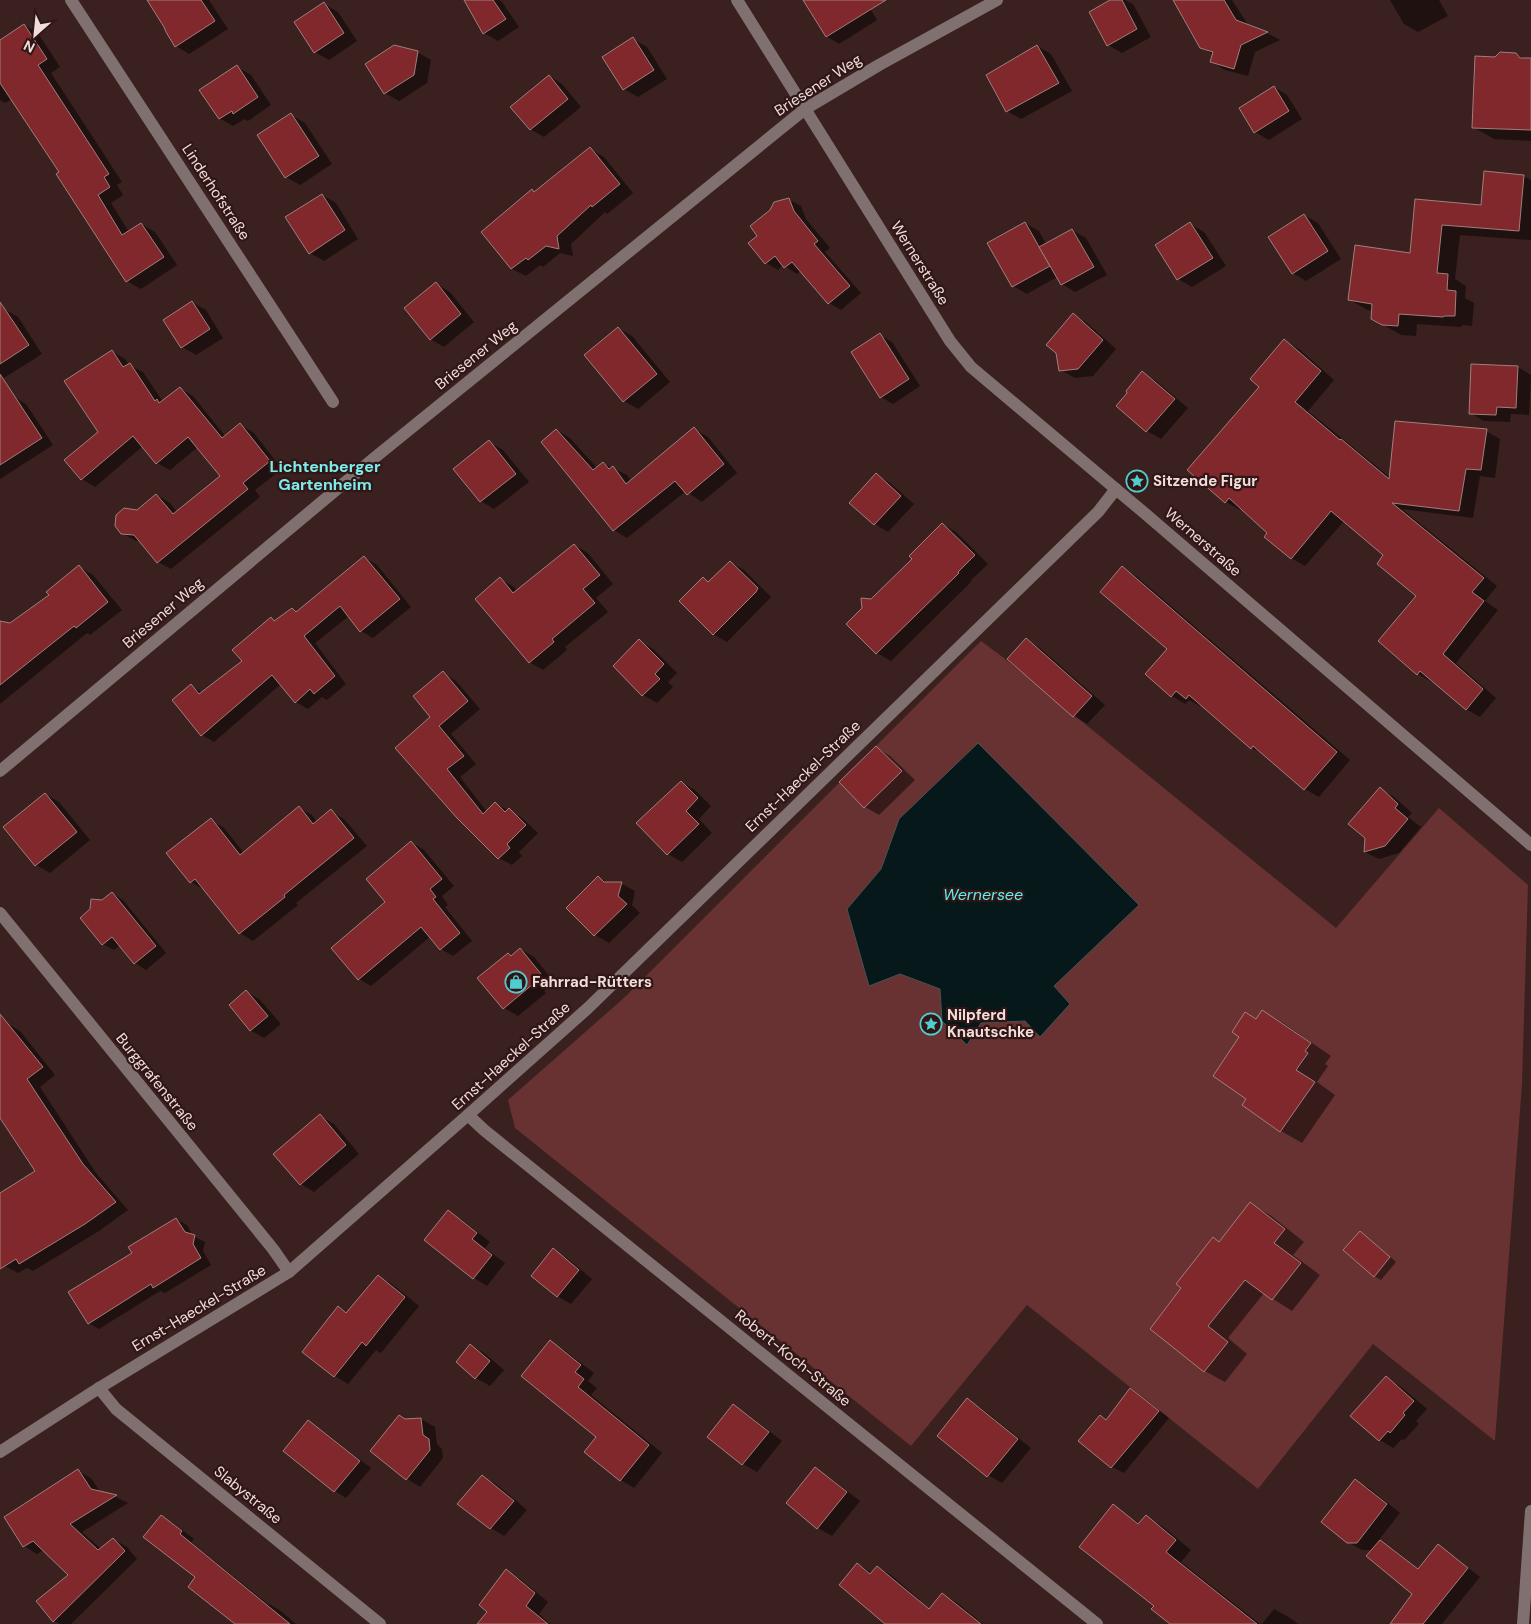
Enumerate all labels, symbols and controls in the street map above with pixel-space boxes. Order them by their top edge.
north arrow [10,10,60,60]
text: N [20,36,38,57]
street label: Briesener Weg [771,49,865,121]
street label: Linderhofstraße [177,140,255,244]
street label: Wernerstraße [886,217,954,309]
street label: Briesener Weg [431,316,521,394]
district label: Lichtenberger Gartenheim [270,456,381,495]
place icon: Sitzende Figur [1125,469,1149,493]
place label: Sitzende Figur [1153,471,1257,491]
street label: Wernerstraße [1160,503,1246,581]
street label: Briesener Weg [118,573,208,653]
street label: Ernst-Haeckel-Straße [741,716,865,836]
water label: Wernersee [943,884,1023,905]
shop icon: Fahrrad-Rütters [504,970,528,994]
place label: Fahrrad-Rütters [532,972,652,992]
street label: Ernst-Haeckel-Straße [448,997,574,1115]
place label: Nilpferd Knautschke [947,1005,1034,1042]
place icon: Nilpferd Knautschke [919,1012,943,1036]
street label: Burggrafenstraße [111,1029,203,1135]
street label: Ernst-Haeckel-Straße [128,1260,270,1356]
street label: Robert-Koch-Straße [731,1305,855,1411]
street label: Slabystraße [210,1461,286,1529]

